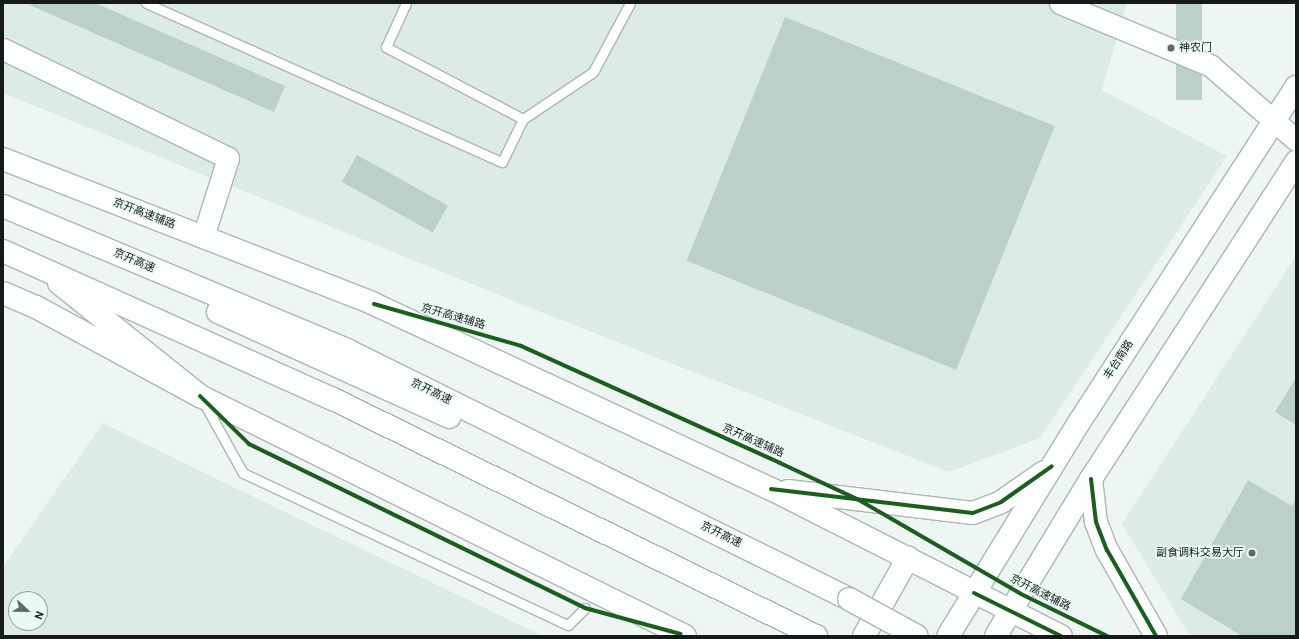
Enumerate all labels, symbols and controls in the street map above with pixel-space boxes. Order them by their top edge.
place label: 神农门 [1179,41,1212,55]
marker: 神农门 [1166,43,1176,53]
street label: 京开高速辅路 [111,196,177,232]
street label: 京开高速 [111,246,157,276]
street label: 京开高速辅路 [419,302,487,332]
street label: 丰台南路 [1101,338,1137,382]
street label: 京开高速 [408,376,454,408]
street label: 京开高速辅路 [720,422,786,460]
street label: 京开高速 [698,519,744,551]
place label: 副食调料交易大厅 [1156,546,1244,560]
marker: 副食调料交易大厅 [1247,548,1257,558]
street label: 京开高速辅路 [1008,572,1072,614]
north arrow [8,591,48,631]
text: N [30,609,46,621]

